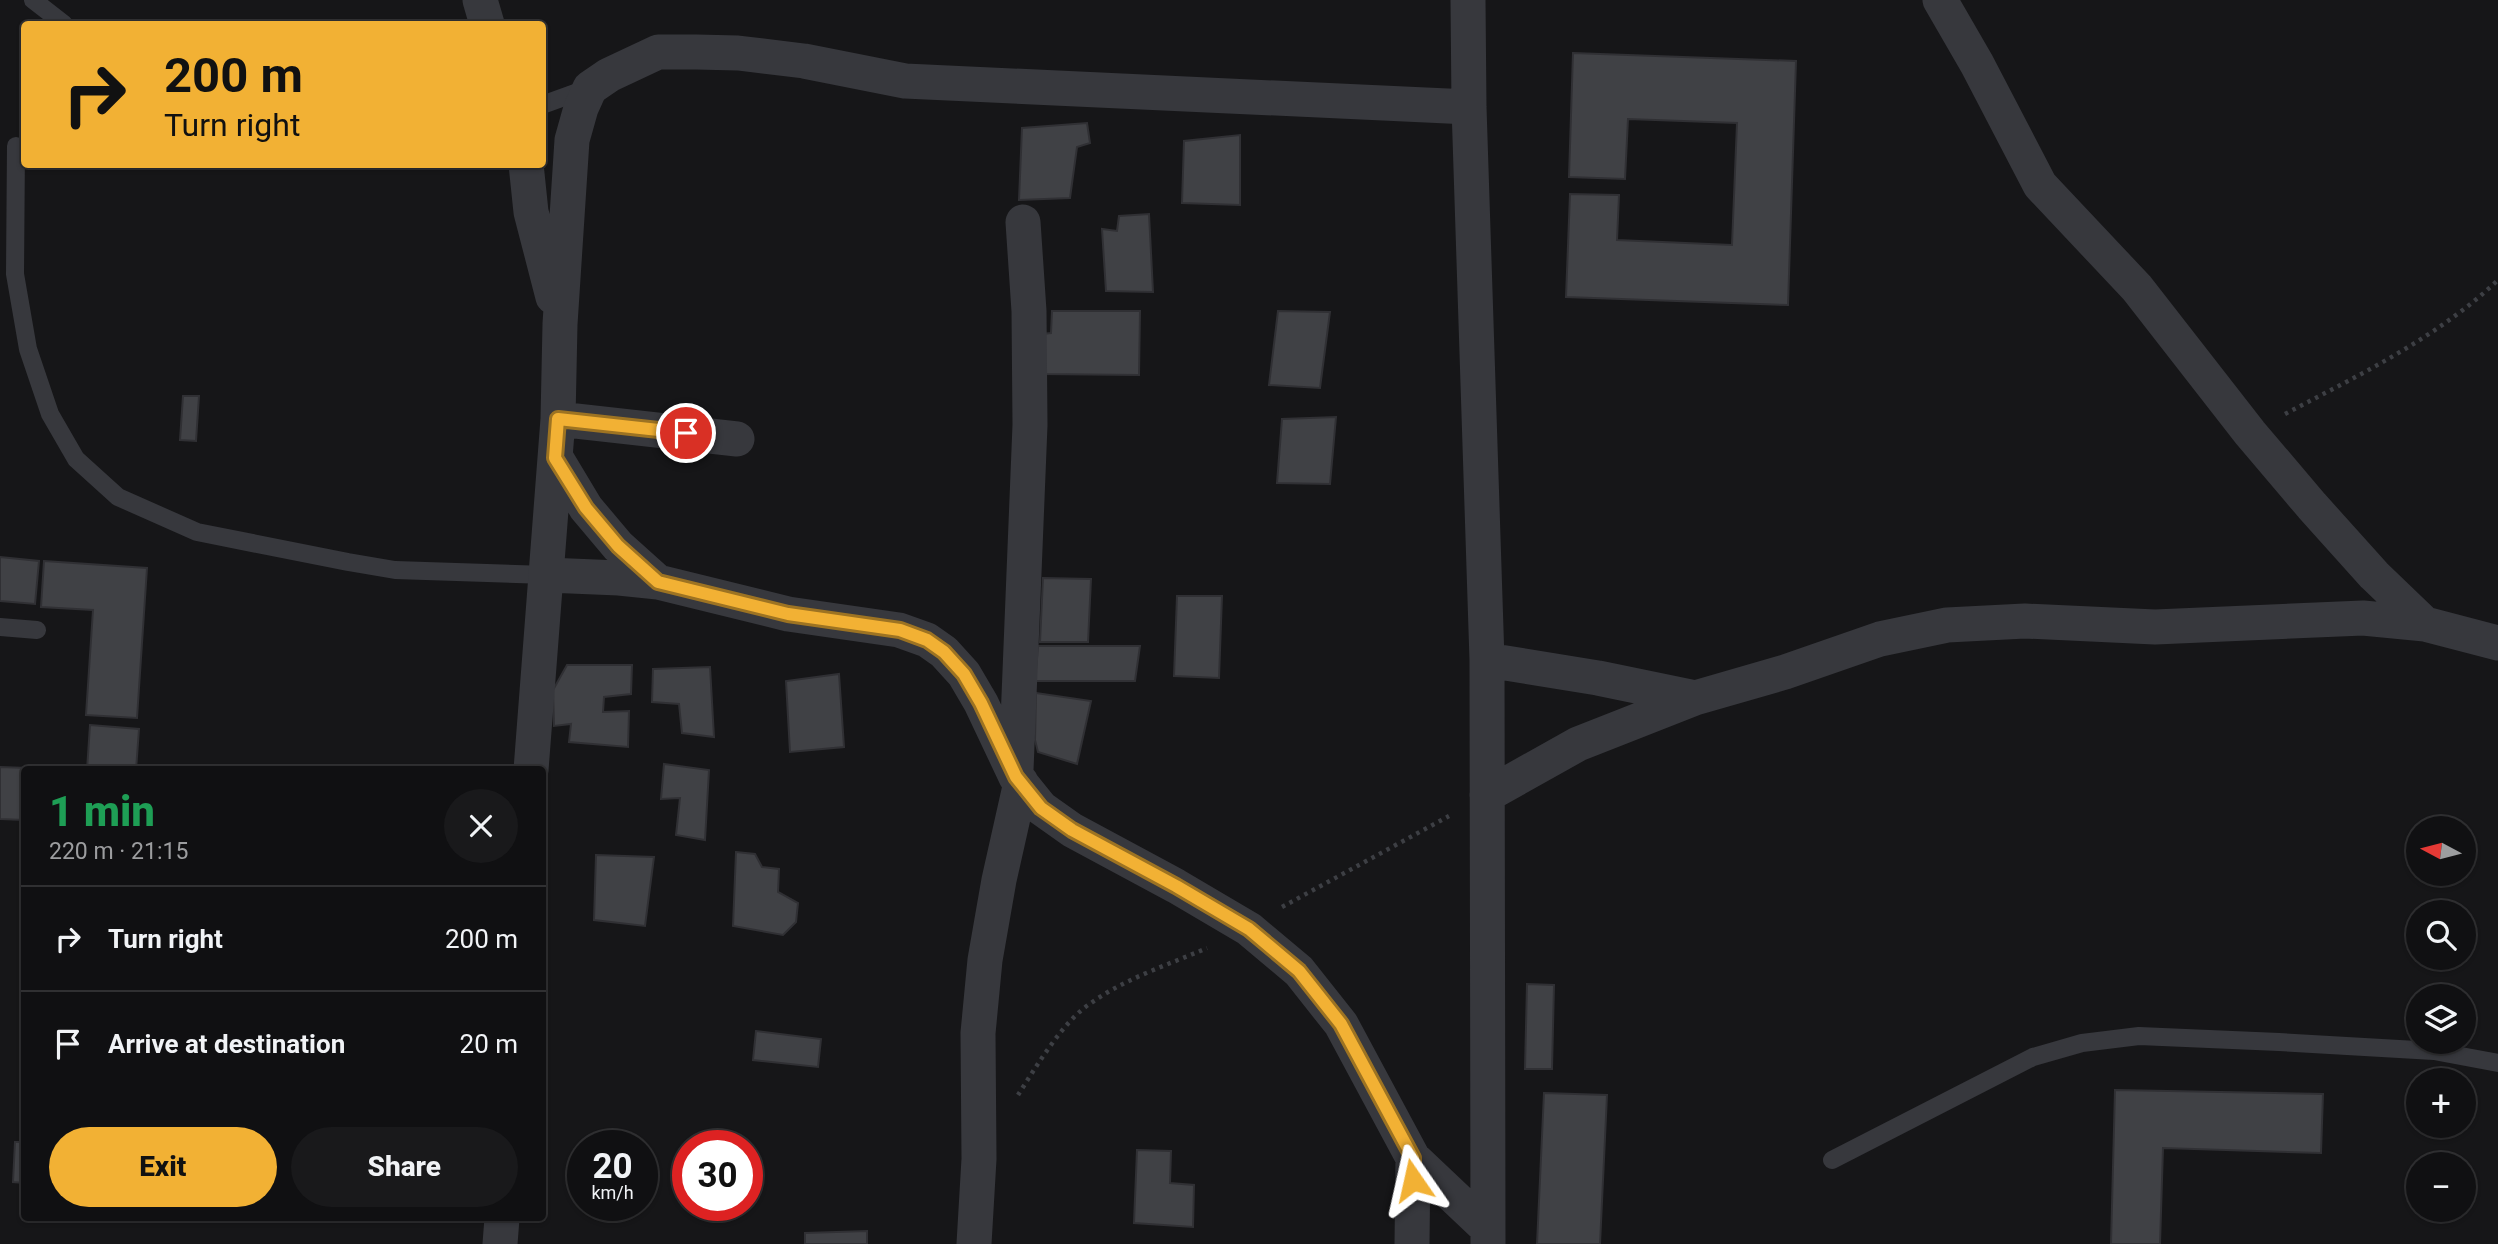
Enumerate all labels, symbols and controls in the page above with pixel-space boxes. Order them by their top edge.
text: 200 m [164,47,303,104]
icon: right [49,49,140,140]
text: Turn right [164,106,300,144]
pin [656,403,716,463]
icon: arrive [667,414,705,452]
text: 1 min [49,787,155,836]
button: close [444,789,518,863]
north arrow [2406,816,2476,886]
map controls [2406,816,2476,1222]
text: 220 m · 21:15 [49,838,188,865]
button: search [2406,900,2476,970]
icon: right [49,920,87,958]
text: Turn right [108,924,223,954]
text: 200 m [445,924,518,954]
button: layers [2406,984,2476,1054]
icon: arrive [49,1025,87,1063]
text: Arrive at destination [108,1029,345,1059]
text: 20 m [460,1029,518,1059]
button: + [2406,1068,2476,1138]
button: Exit [49,1127,277,1207]
button: Share [291,1127,518,1207]
speed limit sign: 30 [672,1130,763,1221]
position arrow [1376,1143,1450,1217]
text: 20 [592,1146,633,1187]
button: − [2406,1152,2476,1222]
text: km/h [591,1182,634,1203]

